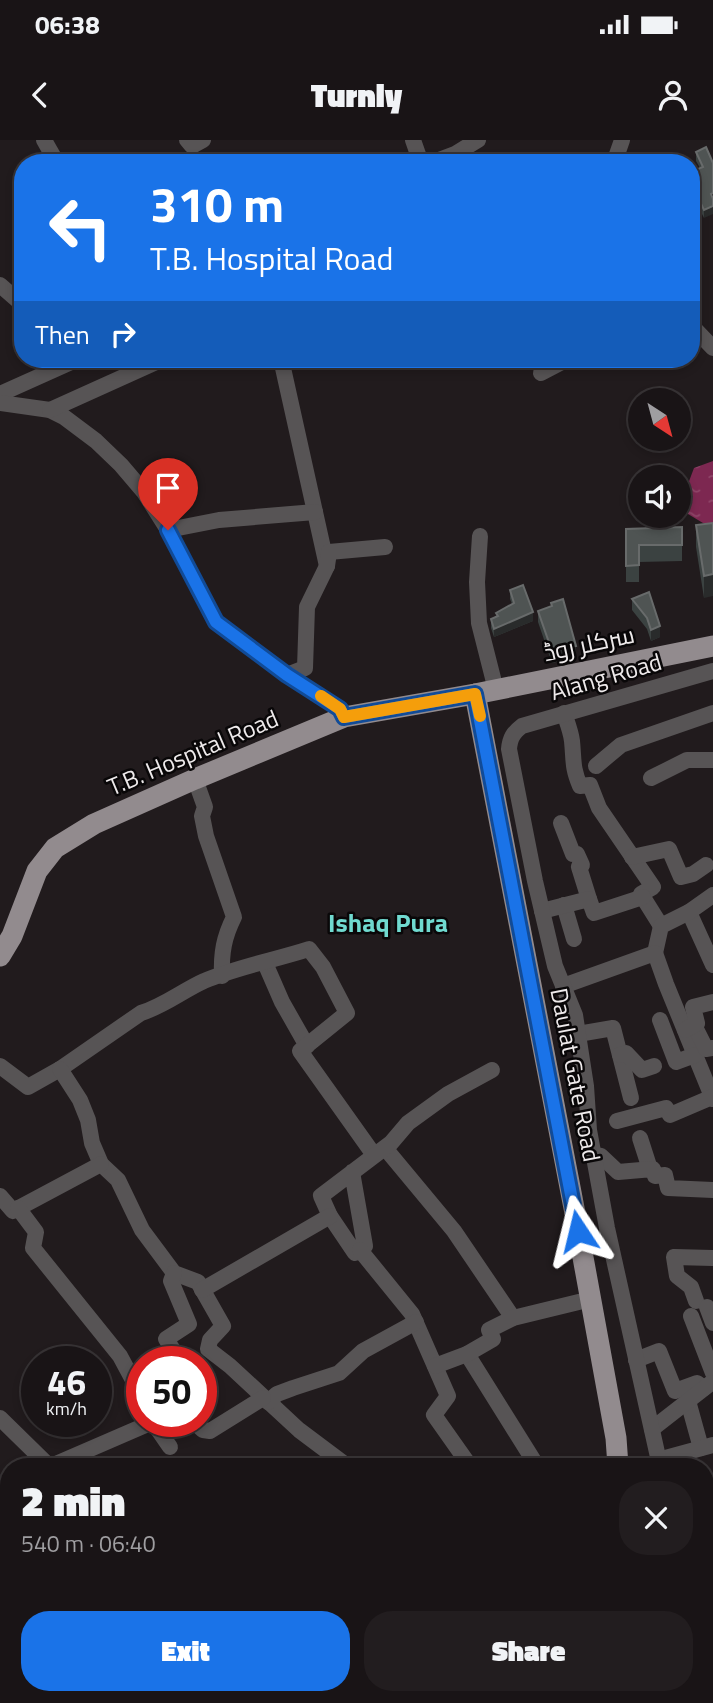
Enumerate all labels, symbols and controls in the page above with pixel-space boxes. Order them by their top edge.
text: 06:38 [35,5,100,44]
text: Turnly [311,71,402,119]
icon: back [21,76,59,114]
icon: person [654,76,692,114]
text: 310 m [150,166,284,241]
icon: left [35,182,126,273]
text: T.B. Hospital Road [150,234,393,282]
text: Then [35,315,90,354]
icon: right [104,315,142,353]
north arrow [628,388,691,452]
map controls [628,388,691,528]
pin [138,458,198,530]
button: sound [628,465,691,528]
icon: arrive [149,469,187,507]
street label: سرکلر روڈ [540,616,638,670]
street label: Alang Road [546,643,666,709]
street label: T.B. Hospital Road [102,700,284,804]
district label: Ishaq Pura [328,903,448,942]
street label: Daulat Gate Road [542,985,610,1165]
position arrow [541,1194,615,1268]
speed limit sign: 50 [126,1346,217,1437]
text: 46 [47,1355,86,1409]
text: km/h [46,1395,87,1422]
text: 2 min [21,1468,125,1532]
button: close [619,1481,693,1555]
text: 540 m · 06:40 [21,1526,156,1561]
button: Exit [21,1611,350,1691]
button: Share [364,1611,693,1691]

